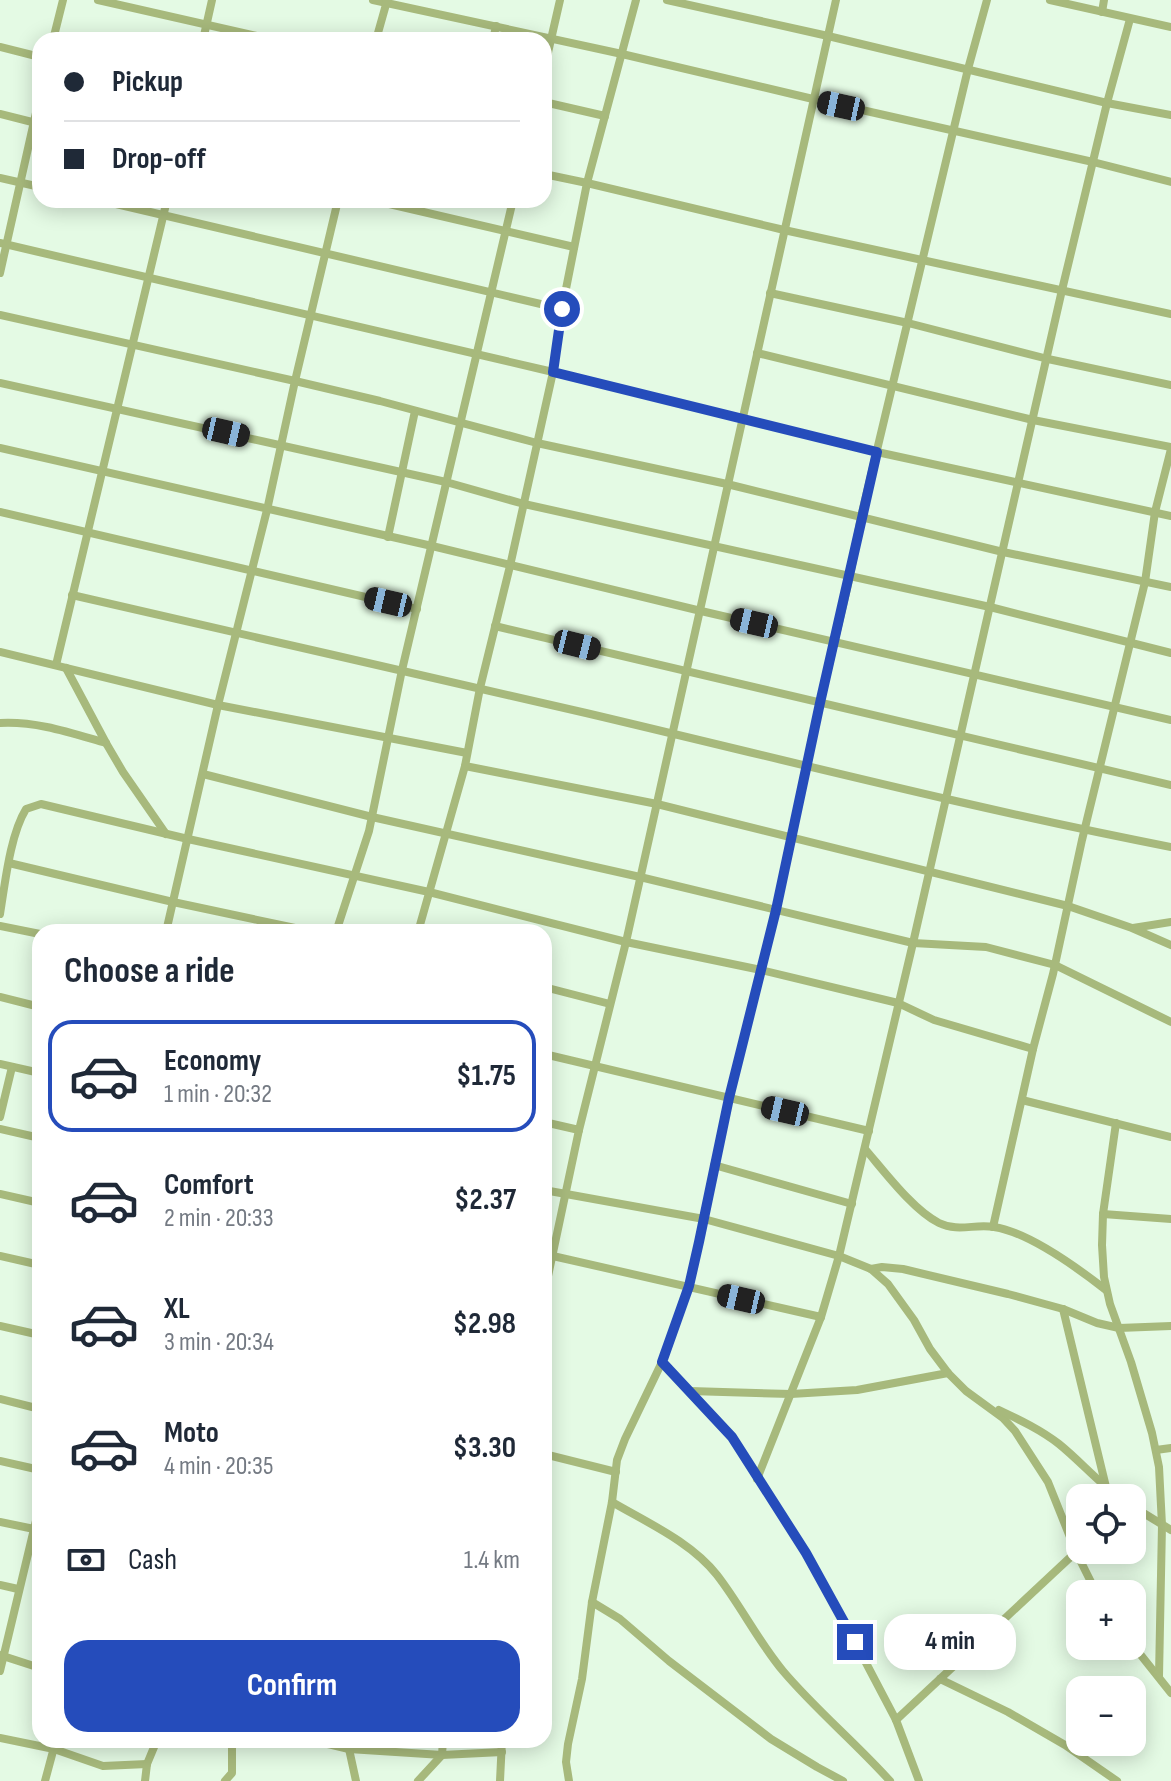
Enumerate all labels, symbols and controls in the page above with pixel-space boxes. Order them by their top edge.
text: Pickup [112,64,183,100]
car [815,89,867,123]
text: Drop-off [112,141,206,177]
route start [544,291,580,327]
car [200,415,252,449]
car [362,585,414,619]
car [728,606,780,640]
car [551,628,603,662]
text: Choose a ride [64,950,235,993]
icon: car [68,1040,140,1112]
text: Economy [164,1043,261,1079]
text: $1.75 [456,1058,516,1094]
text: 1 min · 20:32 [164,1079,272,1110]
car [759,1094,811,1128]
icon: car [68,1164,140,1236]
text: Comfort [164,1167,254,1203]
text: $2.37 [454,1182,516,1218]
text: 2 min · 20:33 [164,1203,274,1234]
car [715,1282,767,1316]
icon: car [68,1288,140,1360]
text: XL [164,1291,190,1327]
text: $2.98 [453,1306,516,1342]
text: 3 min · 20:34 [164,1327,274,1358]
icon: car [68,1412,140,1484]
text: Moto [164,1415,219,1451]
text: $3.30 [453,1430,516,1466]
text: 4 min · 20:35 [164,1451,273,1482]
map controls [1066,1484,1146,1756]
button: locate [1066,1484,1146,1564]
icon: cash [64,1538,108,1582]
text: Cash [128,1542,177,1578]
text: 1.4 km [464,1545,520,1576]
button: + [1066,1580,1146,1660]
callout: 4 min [883,1614,1015,1670]
route end [837,1624,873,1660]
text: 4 min [925,1626,975,1657]
button: Confirm [64,1640,520,1732]
button: − [1066,1676,1146,1756]

